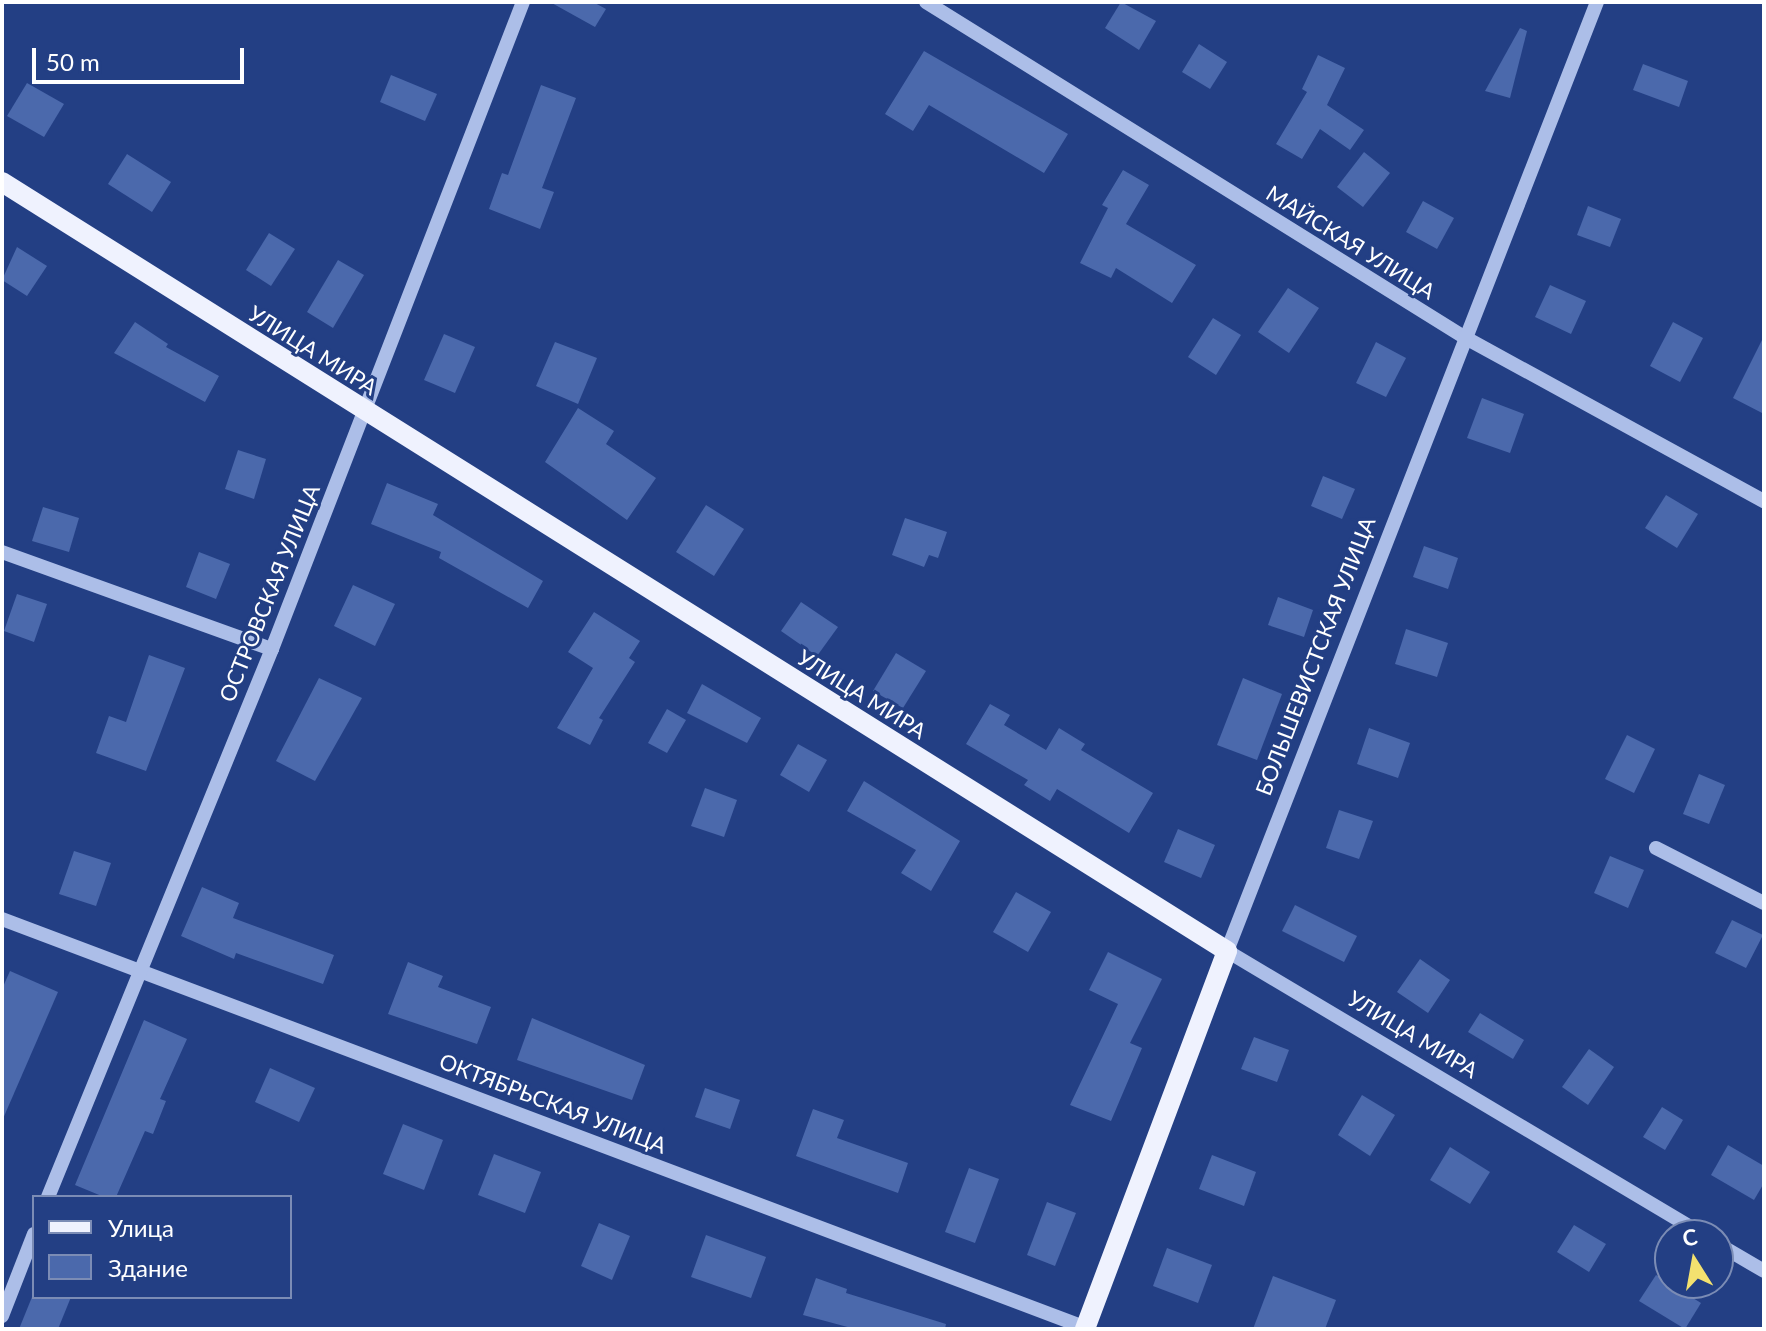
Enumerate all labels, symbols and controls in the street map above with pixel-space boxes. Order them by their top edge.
scale bar [36,32,248,82]
text: 50 m [46,47,100,76]
street label: МАЙСКАЯ УЛИЦА [1262,179,1440,305]
street label: УЛИЦА МИРА [244,300,382,400]
street label: ОСТРОВСКАЯ УЛИЦА [213,480,325,706]
street label: БОЛЬШЕВИСТСКАЯ УЛИЦА [1250,513,1380,799]
street label: УЛИЦА МИРА [793,644,931,744]
street label: УЛИЦА МИРА [1343,985,1483,1083]
street label: ОКТЯБРЬСКАЯ УЛИЦА [436,1047,670,1159]
legend [32,1195,292,1299]
text: Улица [108,1213,174,1242]
north arrow [1654,1219,1734,1299]
text: С [1680,1222,1699,1252]
text: Здание [108,1253,188,1282]

